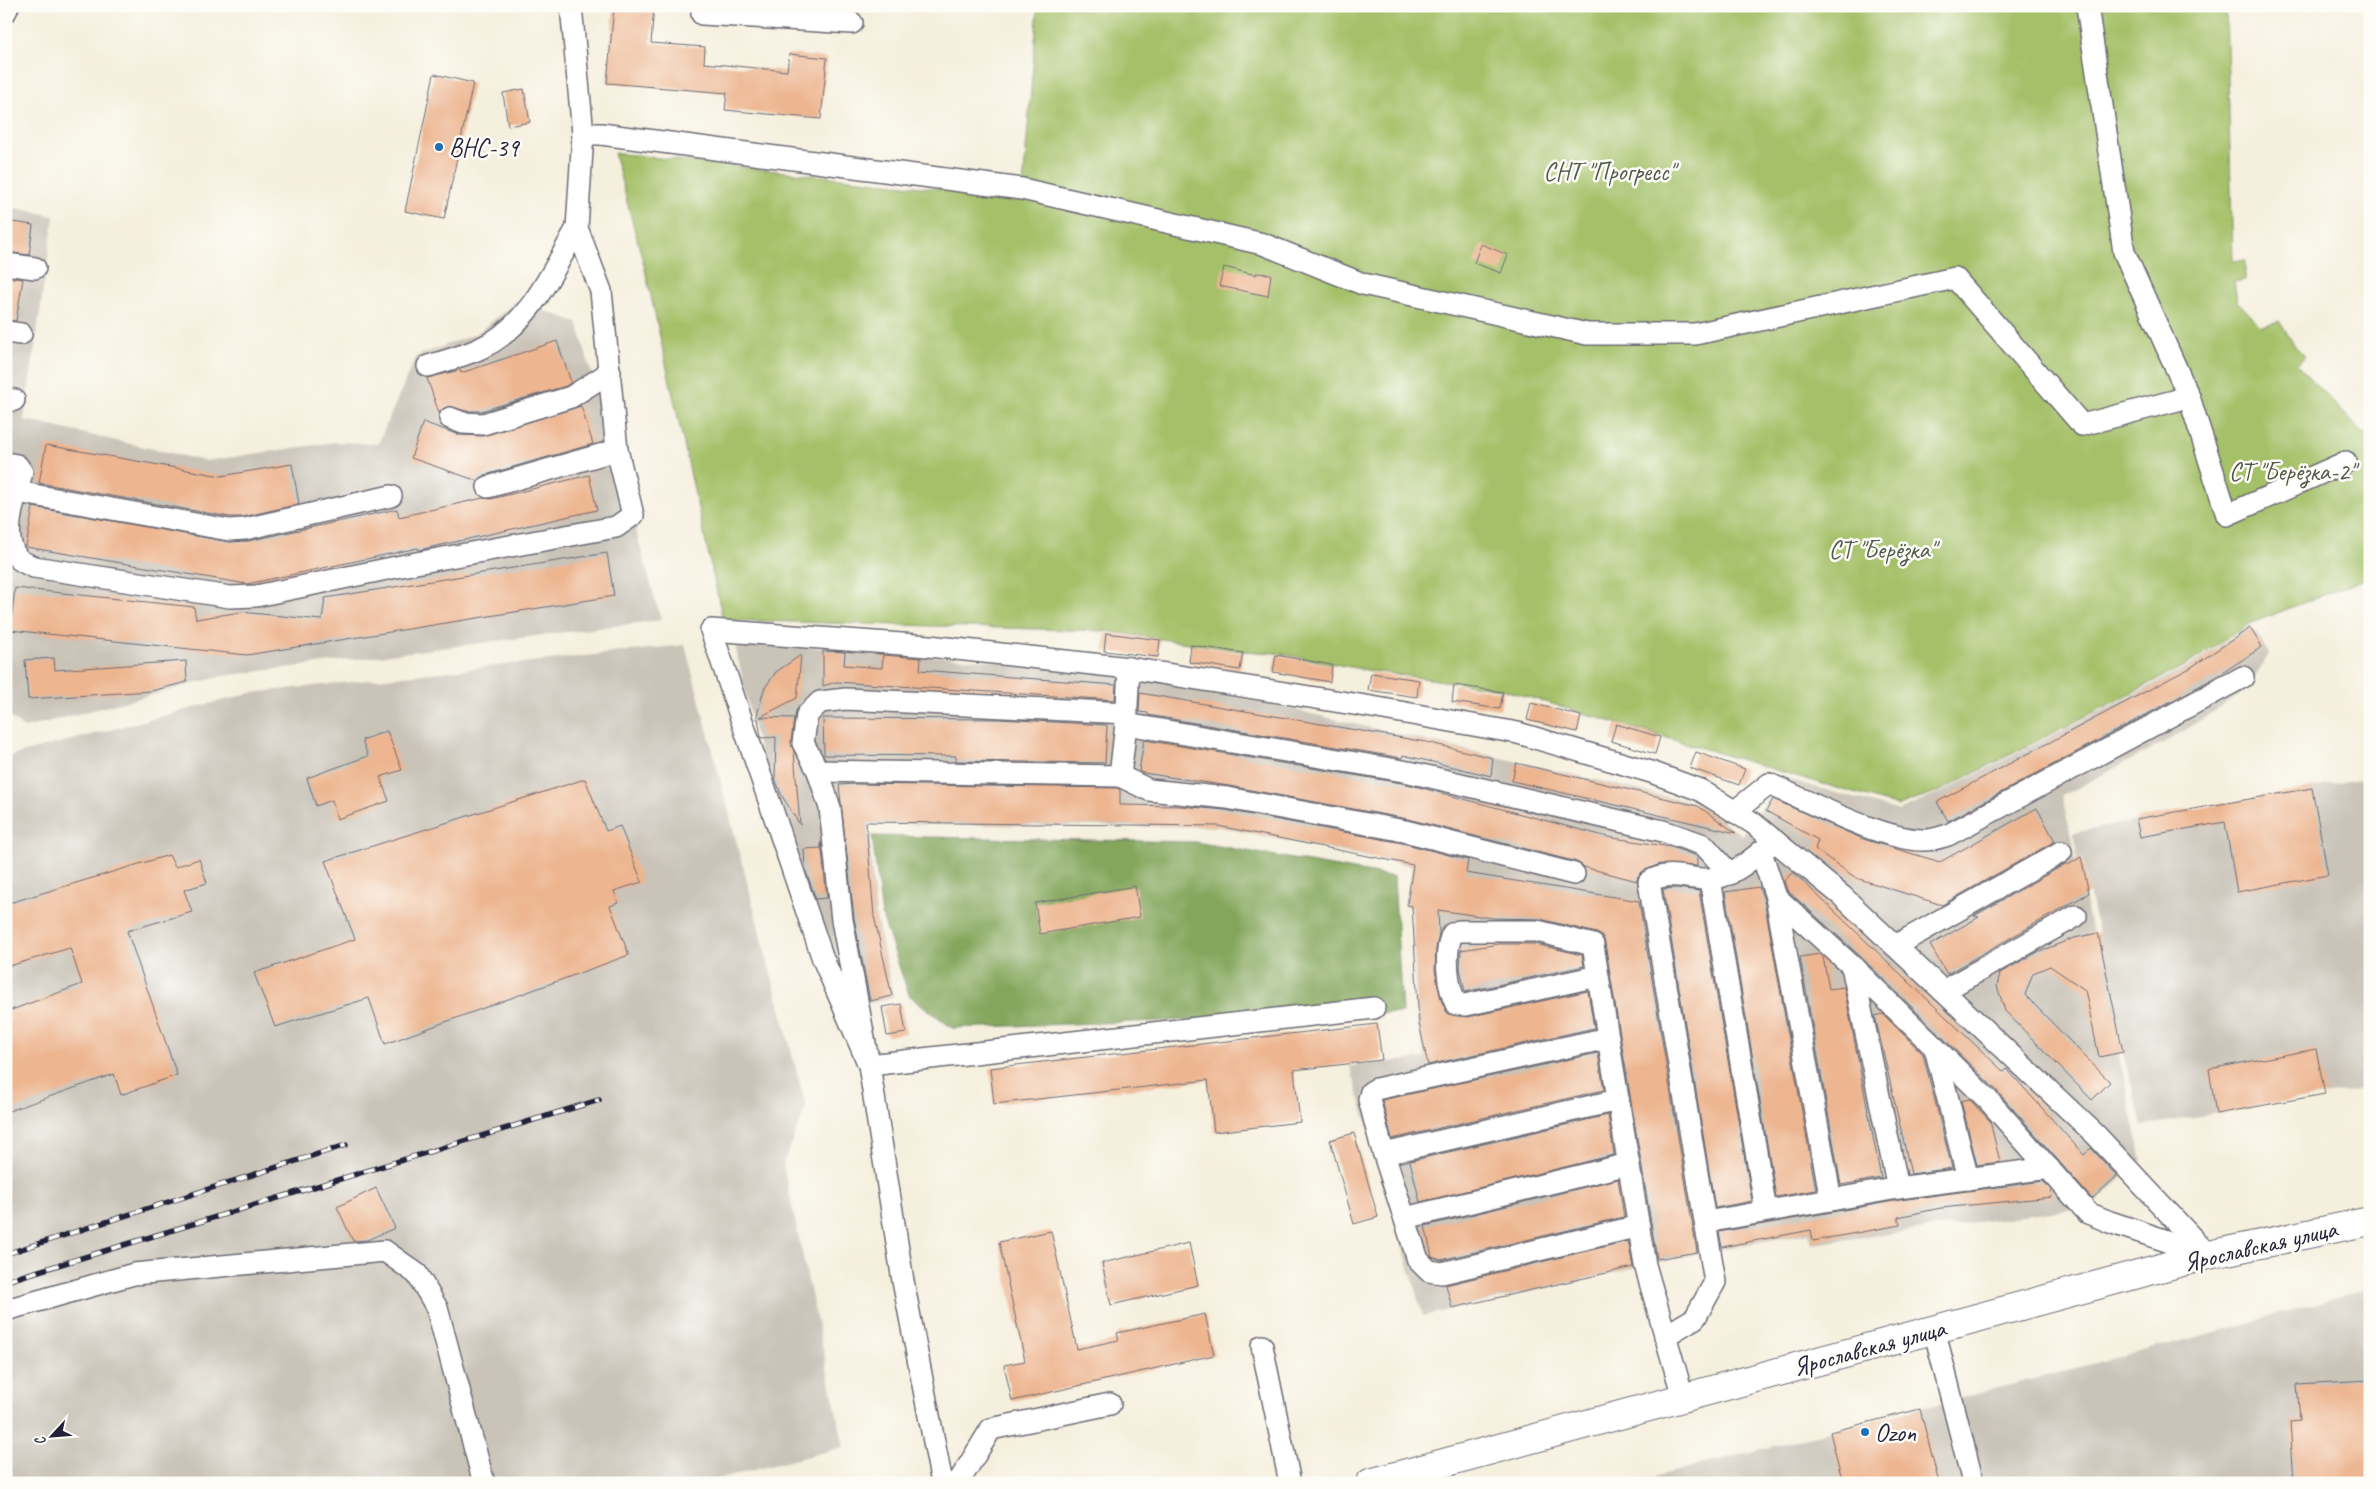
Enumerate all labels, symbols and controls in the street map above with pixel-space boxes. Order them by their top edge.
place label: ВНС-39 [449,132,520,164]
marker: ВНС-39 [433,141,445,153]
park label: СНТ "Прогресс" [1543,156,1680,188]
park label: СТ "Берёзка-2" [2229,456,2360,489]
park label: СТ "Берёзка" [1829,534,1940,567]
street label: Ярославская улица [2180,1212,2342,1279]
street label: Ярославская улица [1790,1312,1951,1384]
north arrow [28,1412,78,1462]
place label: Ozon [1875,1417,1917,1449]
marker: Ozon [1859,1426,1871,1438]
text: С [31,1433,50,1448]

